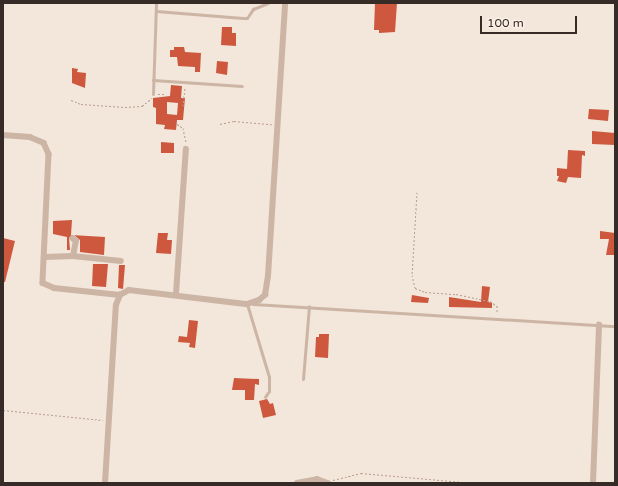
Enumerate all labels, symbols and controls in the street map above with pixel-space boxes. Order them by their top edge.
scale bar [482,8,579,34]
text: 100 m [487,16,524,30]

